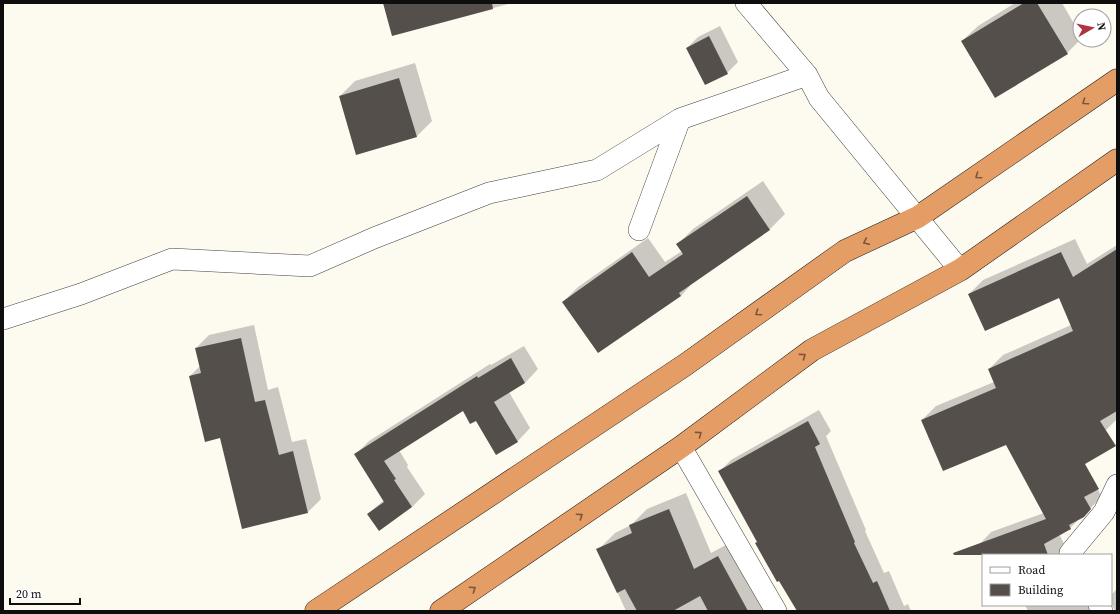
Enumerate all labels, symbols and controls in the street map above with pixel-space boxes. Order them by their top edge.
north arrow [1072,8,1112,48]
text: N [1093,21,1109,32]
one-way arrow [1082,97,1089,105]
one-way arrow [975,171,982,179]
one-way arrow [863,237,871,245]
one-way arrow [755,308,762,316]
one-way arrow [799,354,806,361]
one-way arrow [694,432,701,439]
one-way arrow [576,514,583,521]
legend [982,554,1112,606]
text: Road [1018,562,1045,578]
scale bar [10,580,80,606]
text: Building [1018,582,1063,598]
text: 20 m [16,586,42,602]
one-way arrow [469,586,476,594]

